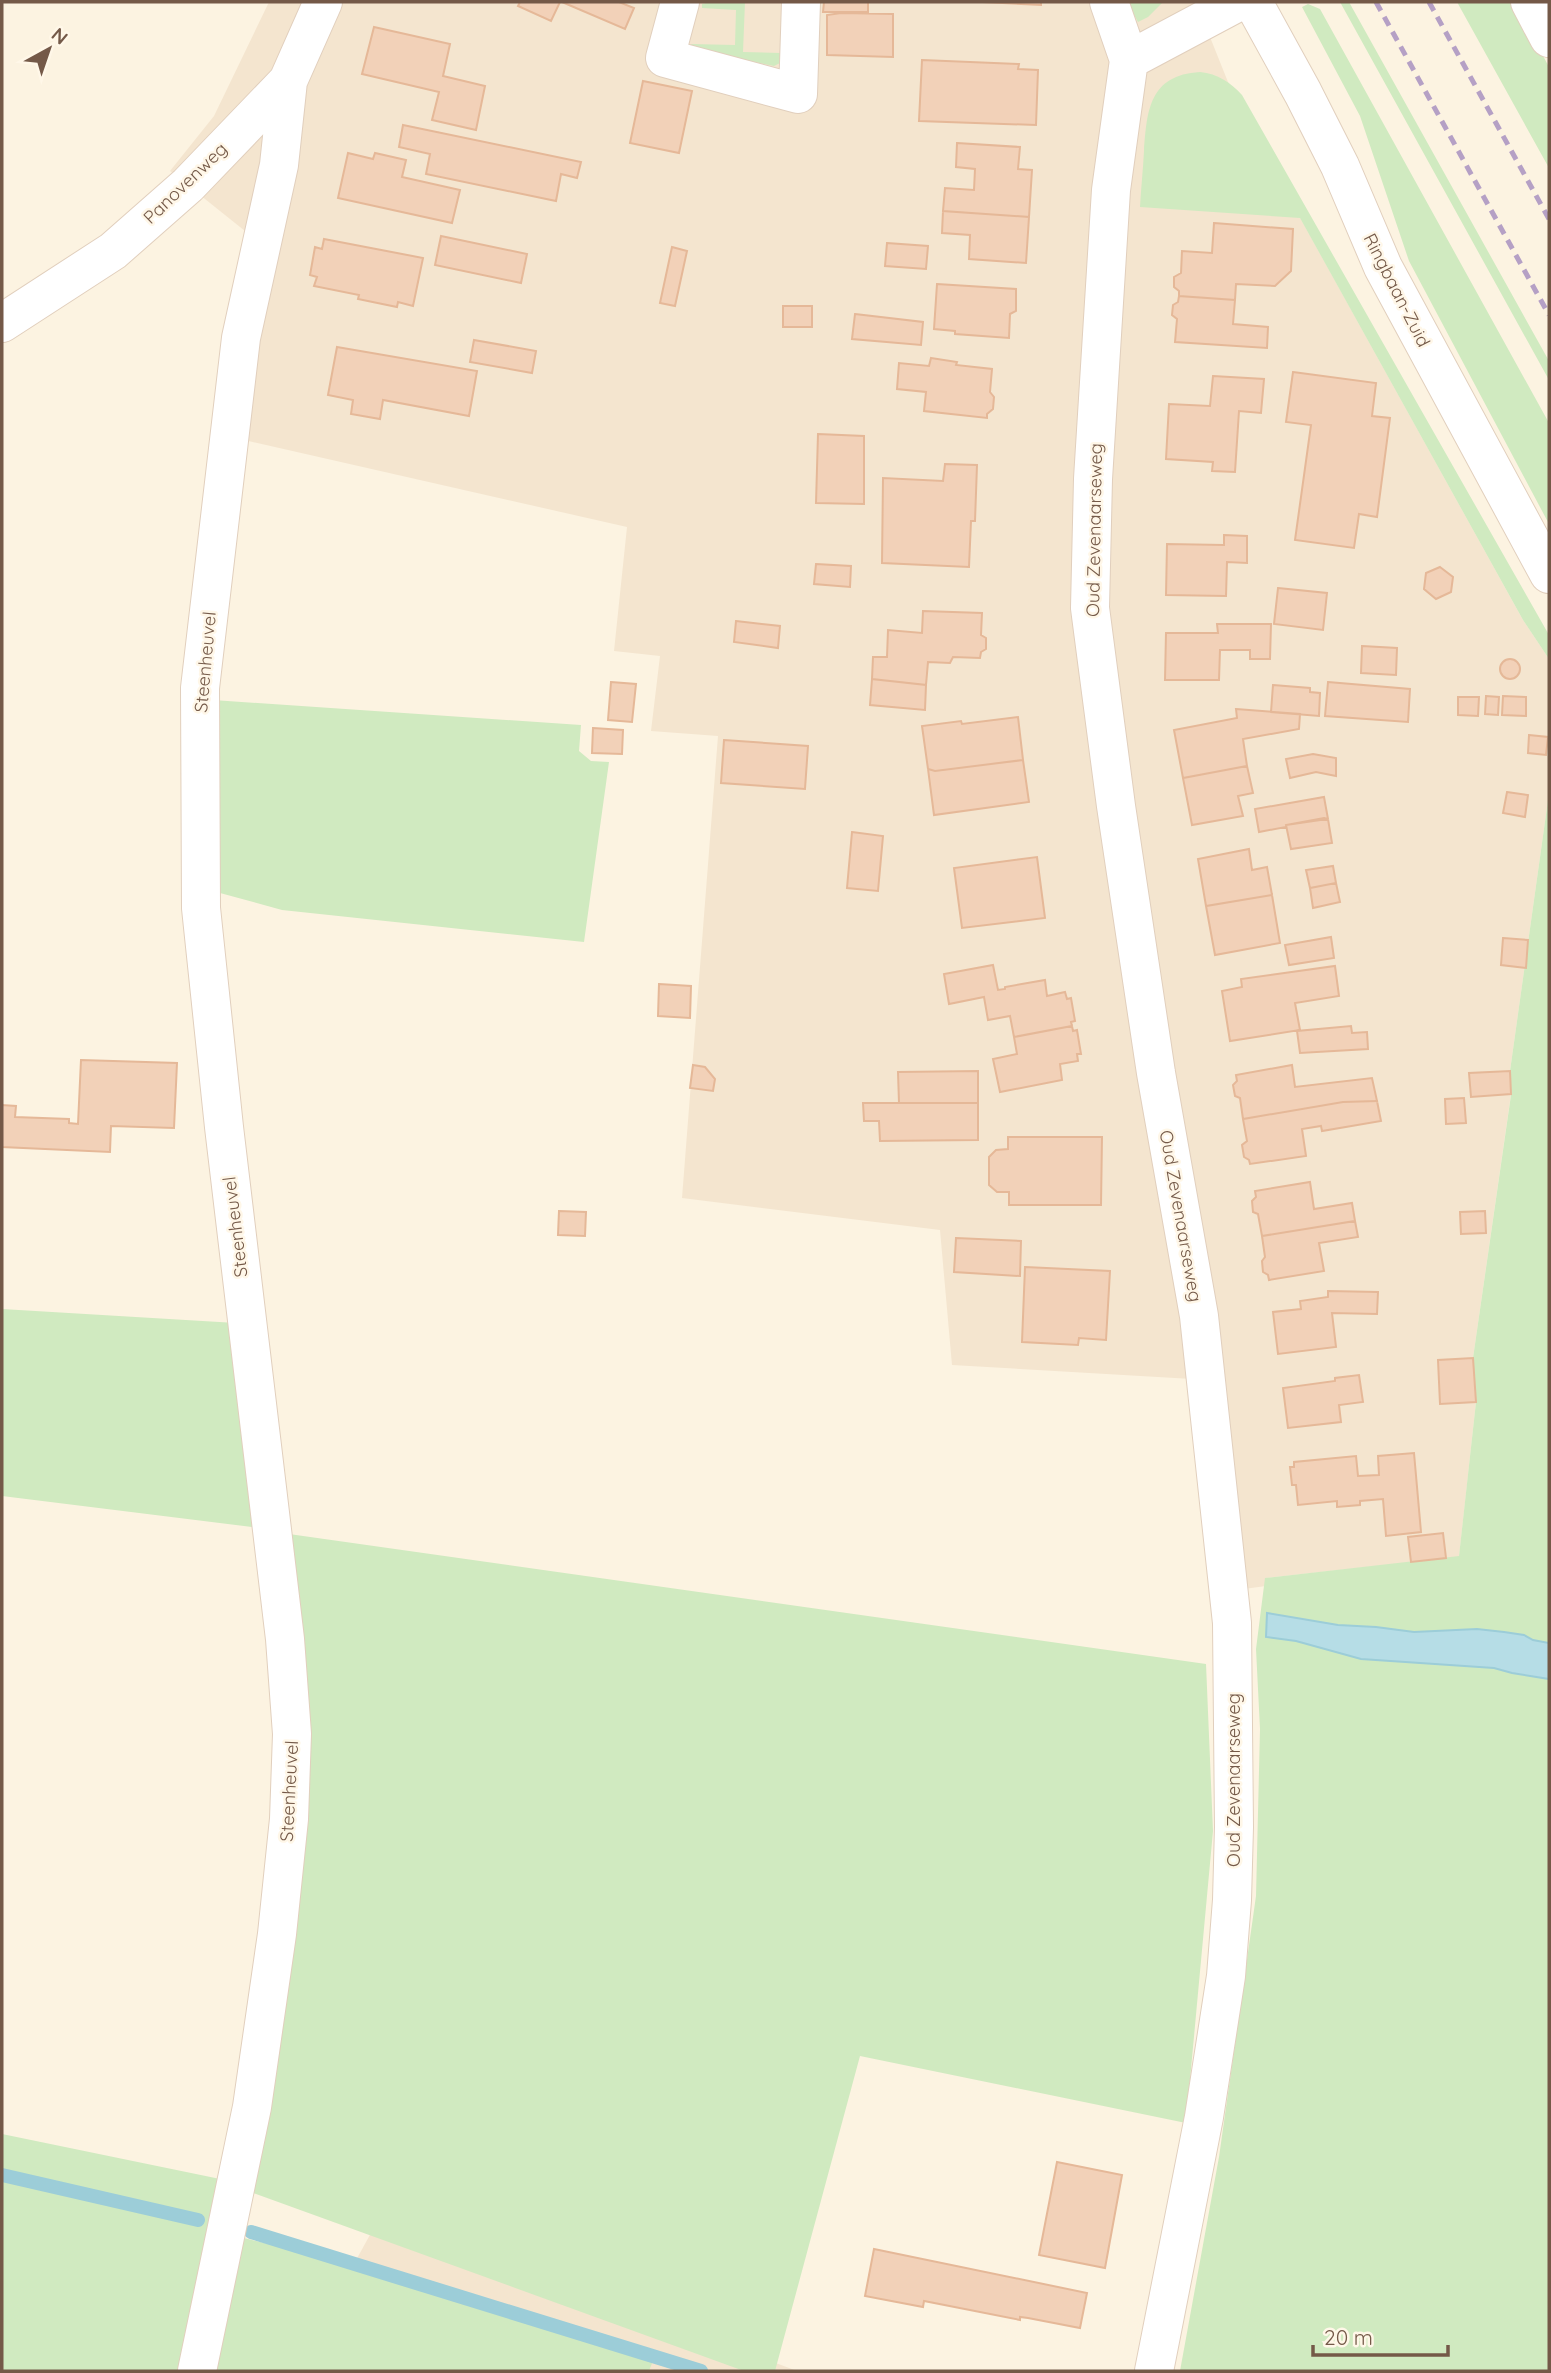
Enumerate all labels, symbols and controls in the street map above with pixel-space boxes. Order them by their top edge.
north arrow [14,14,84,84]
text: N [47,22,73,50]
street label: Panovenweg [138,137,232,229]
street label: Ringbaan-Zuid [1359,229,1435,351]
street label: Oud Zevenaarseweg [1081,443,1107,617]
street label: Steenheuvel [189,611,221,713]
street label: Oud Zevenaarseweg [1155,1128,1207,1304]
street label: Steenheuvel [217,1175,253,1279]
street label: Oud Zevenaarseweg [1222,1693,1245,1867]
street label: Steenheuvel [275,1740,303,1842]
scale bar [1313,2314,1448,2358]
text: 20 m [1324,2324,1373,2350]

